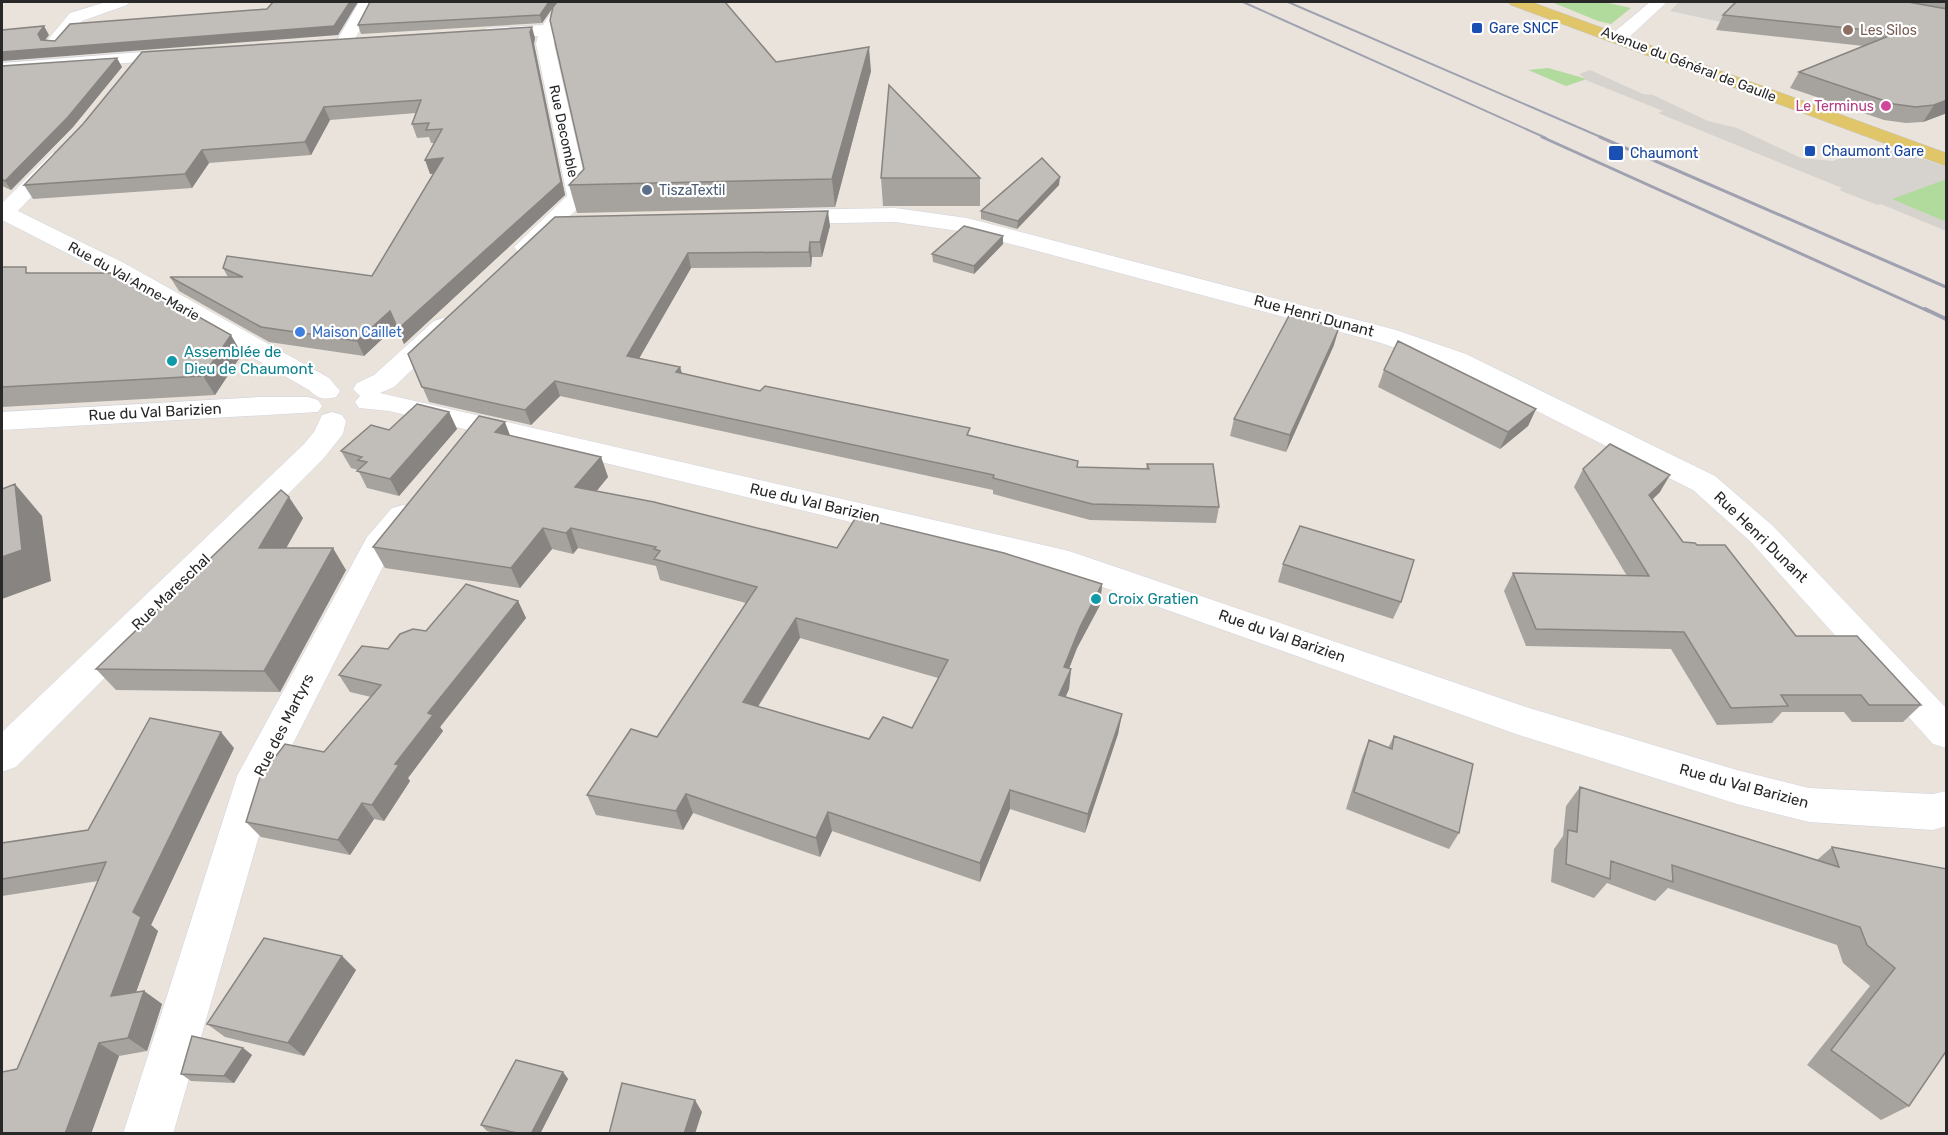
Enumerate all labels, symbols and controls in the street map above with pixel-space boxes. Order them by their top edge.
place label: Gare SNCF [1489,20,1559,37]
marker: Gare SNCF [1470,21,1484,35]
place label: Les Silos [1860,22,1917,39]
street label: Avenue du Général de Gaulle [1599,23,1779,106]
marker: Les Silos [1841,23,1855,37]
street label: Rue Decomble [545,83,582,179]
place label: Le Terminus [1796,98,1874,115]
marker: Le Terminus [1879,99,1893,113]
place label: Chaumont Gare [1822,143,1924,160]
marker: Chaumont [1607,144,1625,162]
marker: Chaumont Gare [1803,144,1817,158]
place label: Chaumont [1630,145,1699,162]
place label: TiszaTextil [659,182,725,199]
marker: TiszaTextil [640,183,654,197]
street label: Rue du Val Anne-Marie [65,238,203,325]
street label: Rue Henri Dunant [1252,291,1376,341]
place label: Maison Caillet [312,324,402,341]
marker: Maison Caillet [293,325,307,339]
place label: Assemblée de Dieu de Chaumont [184,343,313,378]
marker: Assemblée de Dieu de Chaumont [165,354,179,368]
street label: Rue du Val Barizien [88,400,222,424]
street label: Rue du Val Barizien [748,479,882,527]
street label: Rue Henri Dunant [1710,488,1812,587]
street label: Rue Mareschal [128,550,214,634]
place label: Croix Gratien [1108,590,1199,608]
marker: Croix Gratien [1089,592,1103,606]
street label: Rue du Val Barizien [1216,606,1348,666]
street label: Rue des Martyrs [250,670,318,779]
street label: Rue du Val Barizien [1677,760,1811,812]

